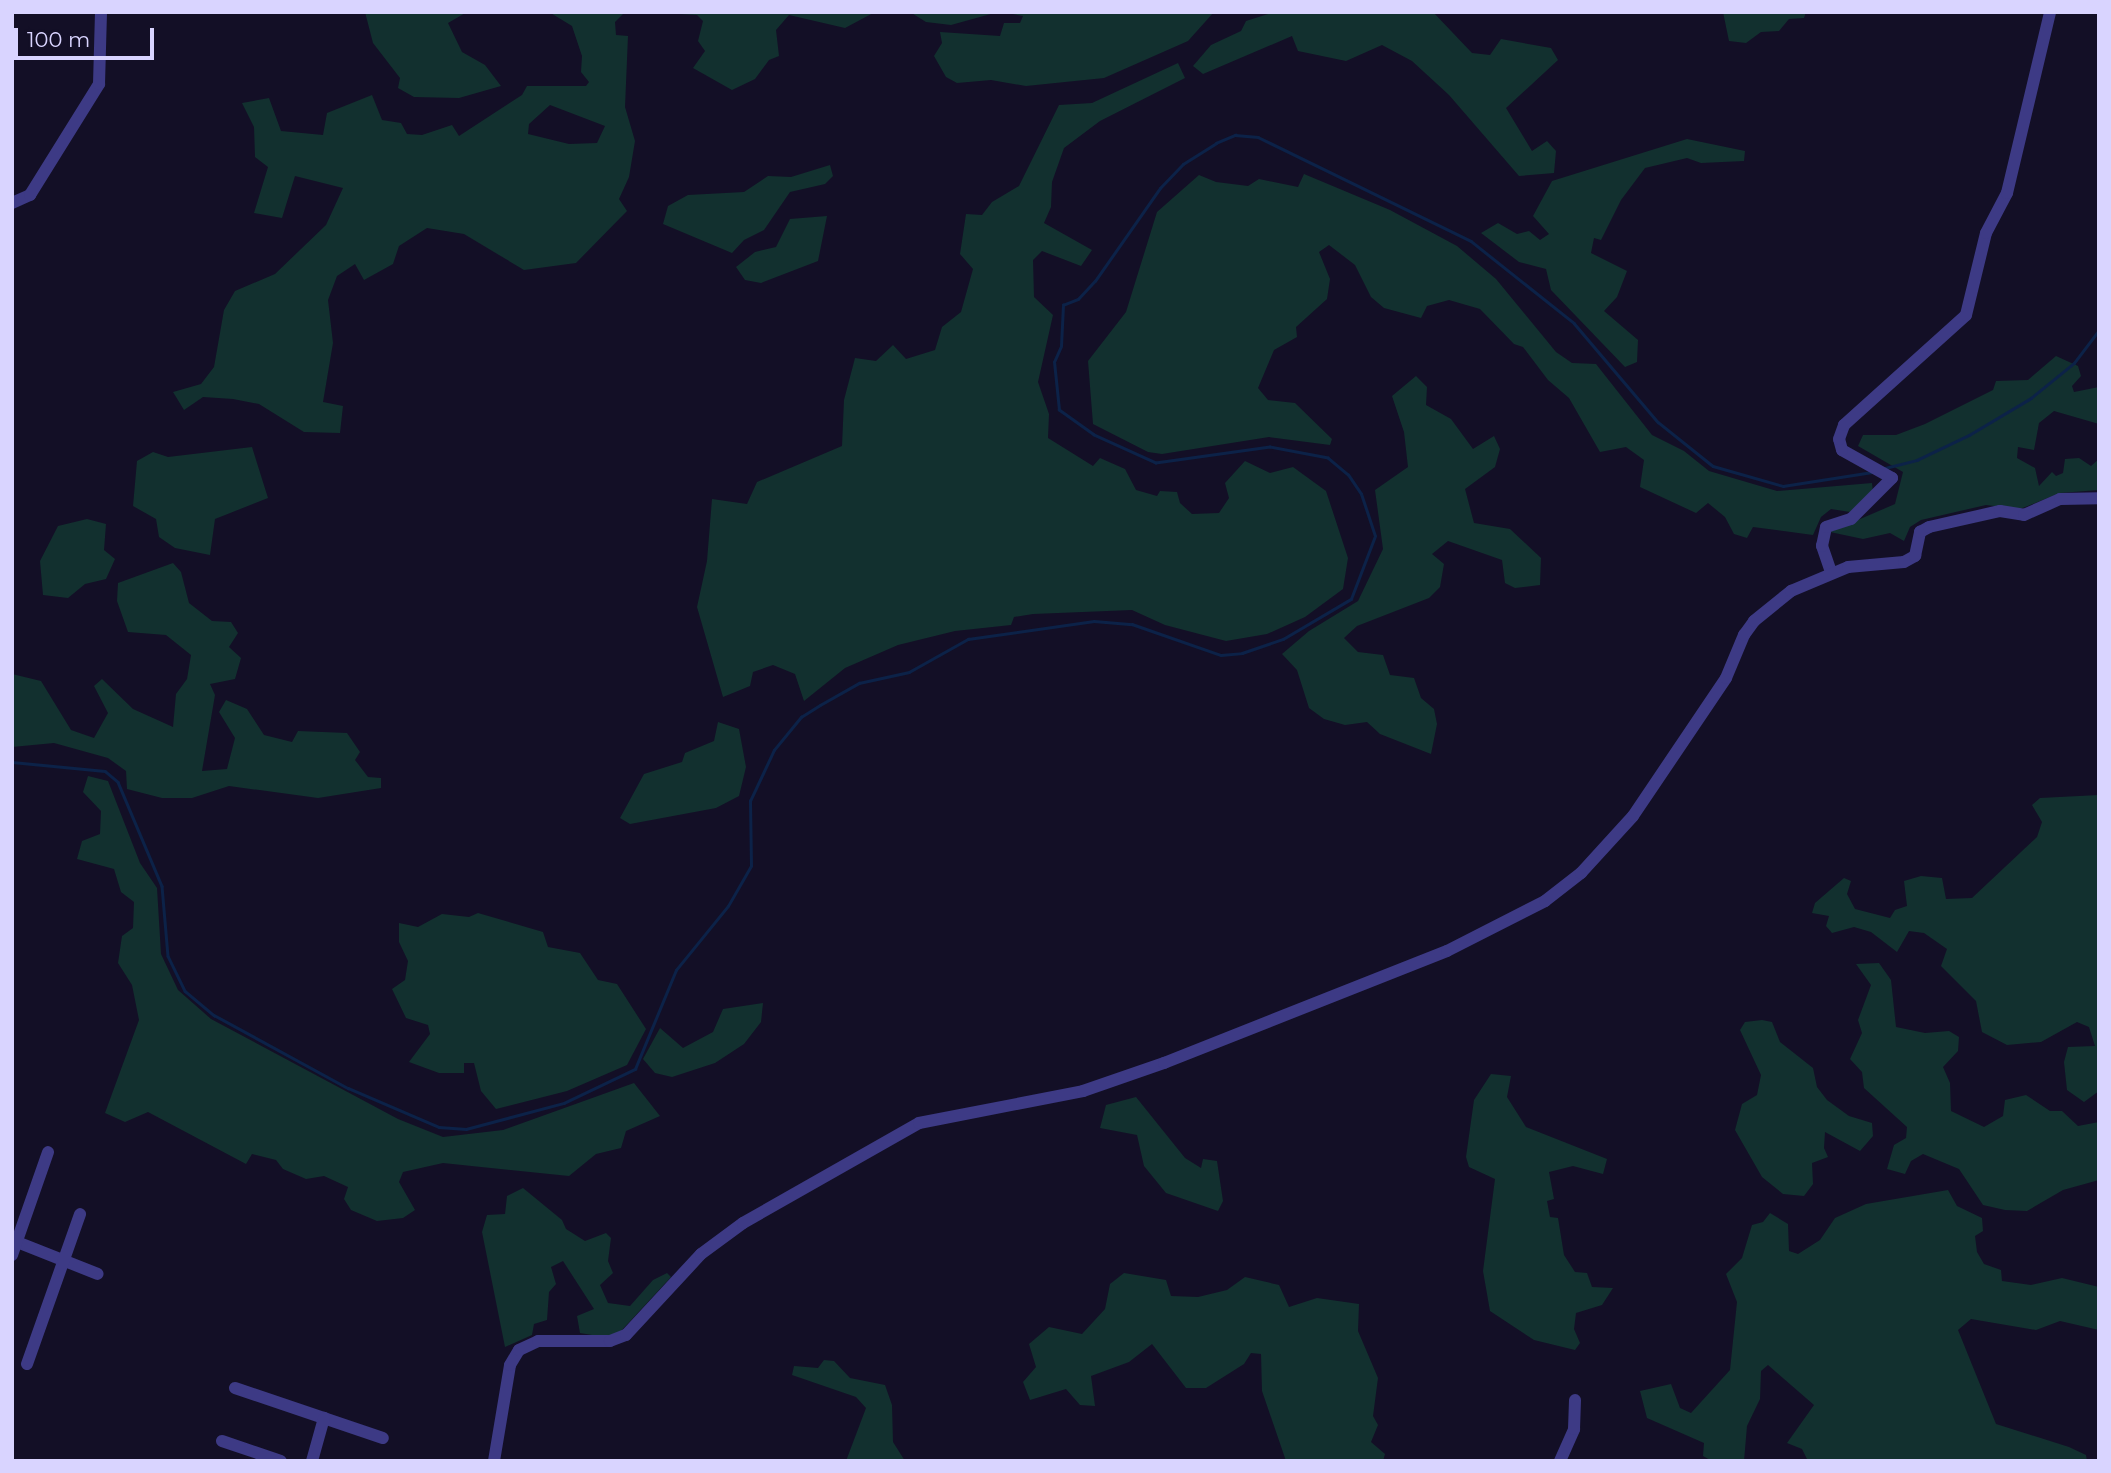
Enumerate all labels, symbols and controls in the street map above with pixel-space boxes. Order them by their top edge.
scale bar [18,14,158,58]
text: 100 m [27,27,90,52]

